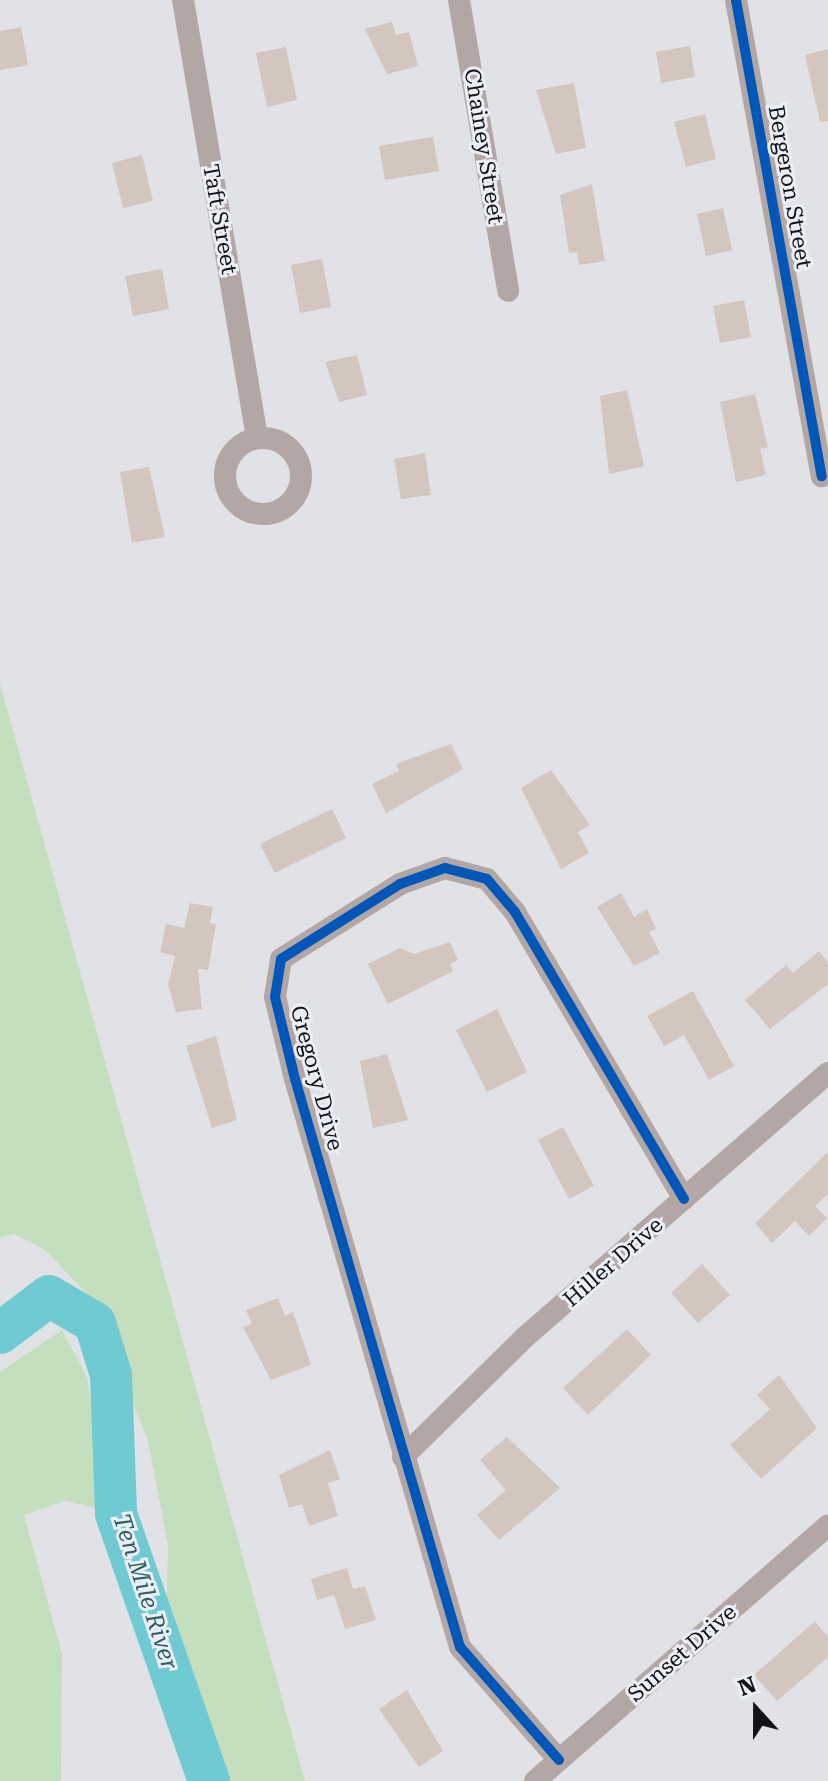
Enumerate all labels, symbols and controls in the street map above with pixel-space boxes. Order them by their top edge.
street label: Chainey Street [459,67,509,225]
street label: Bergeron Street [763,104,817,270]
street label: Taft Street [197,162,243,276]
street label: Gregory Drive [285,1003,349,1153]
street label: Hiller Drive [558,1212,668,1312]
water label: Ten Mile River [106,1510,184,1674]
street label: Sunset Drive [622,1599,742,1707]
north arrow [716,1669,796,1749]
text: N [735,1671,760,1701]

